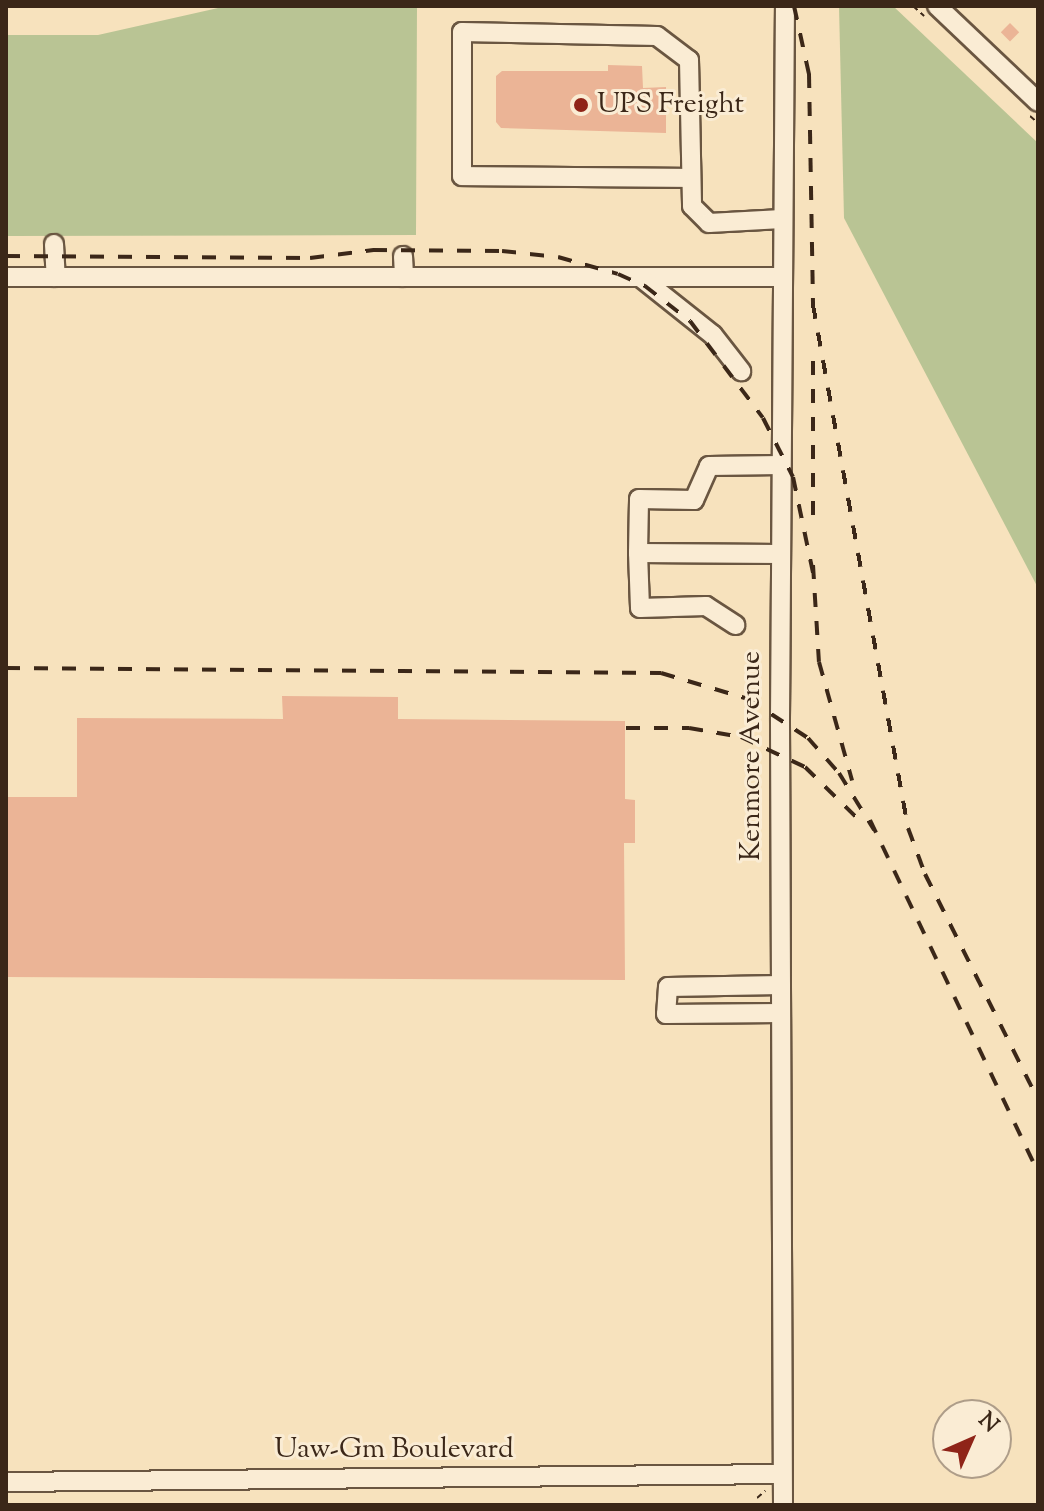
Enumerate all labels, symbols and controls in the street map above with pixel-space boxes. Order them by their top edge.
place label: UPS Freight [597,88,744,122]
marker: UPS Freight [572,96,590,114]
street label: Kenmore Avenue [735,651,769,861]
north arrow [932,1399,1012,1479]
text: N [970,1406,1005,1441]
street label: Uaw-Gm Boulevard [274,1433,514,1467]

